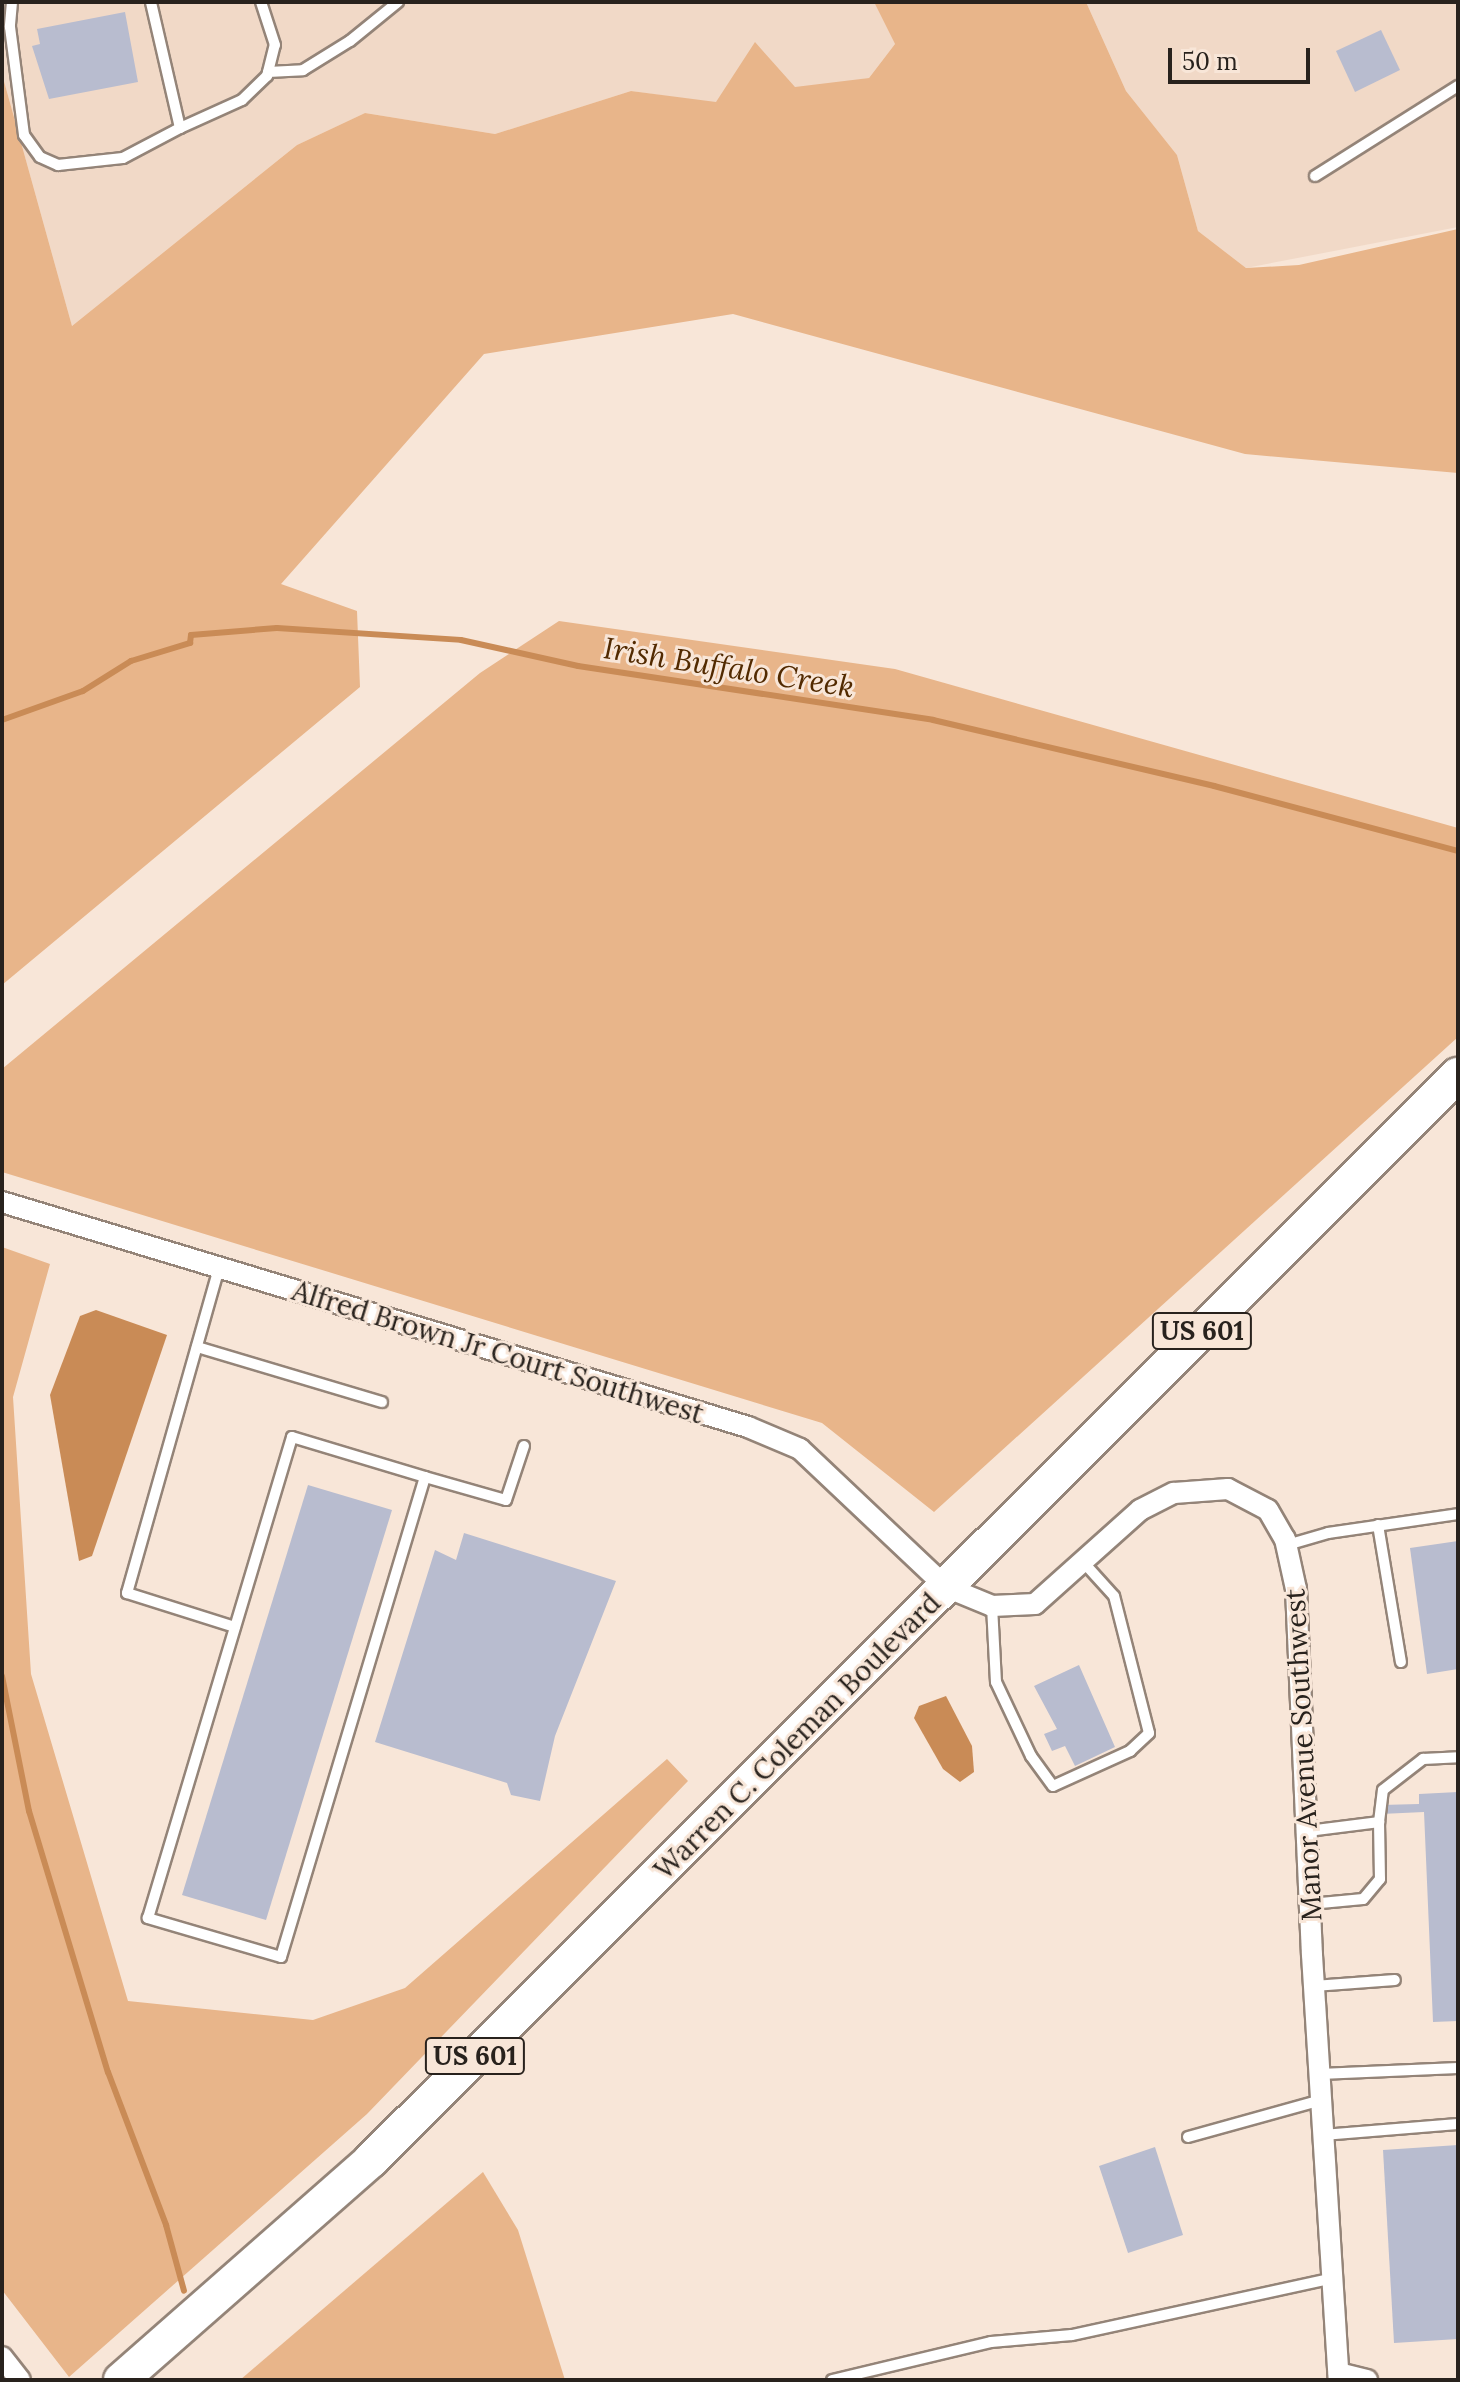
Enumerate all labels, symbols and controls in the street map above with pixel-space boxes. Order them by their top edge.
scale bar [1172,32,1314,82]
text: 50 m [1182,46,1238,77]
water label: Irish Buffalo Creek [601,629,857,705]
street label: Alfred Brown Jr Court Southwest [288,1273,708,1431]
road number: US 601 [1150,1309,1254,1353]
street label: Warren C. Coleman Boulevard [647,1586,947,1886]
street label: Manor Avenue Southwest [1278,1588,1328,1922]
road number: US 601 [423,2034,527,2078]

